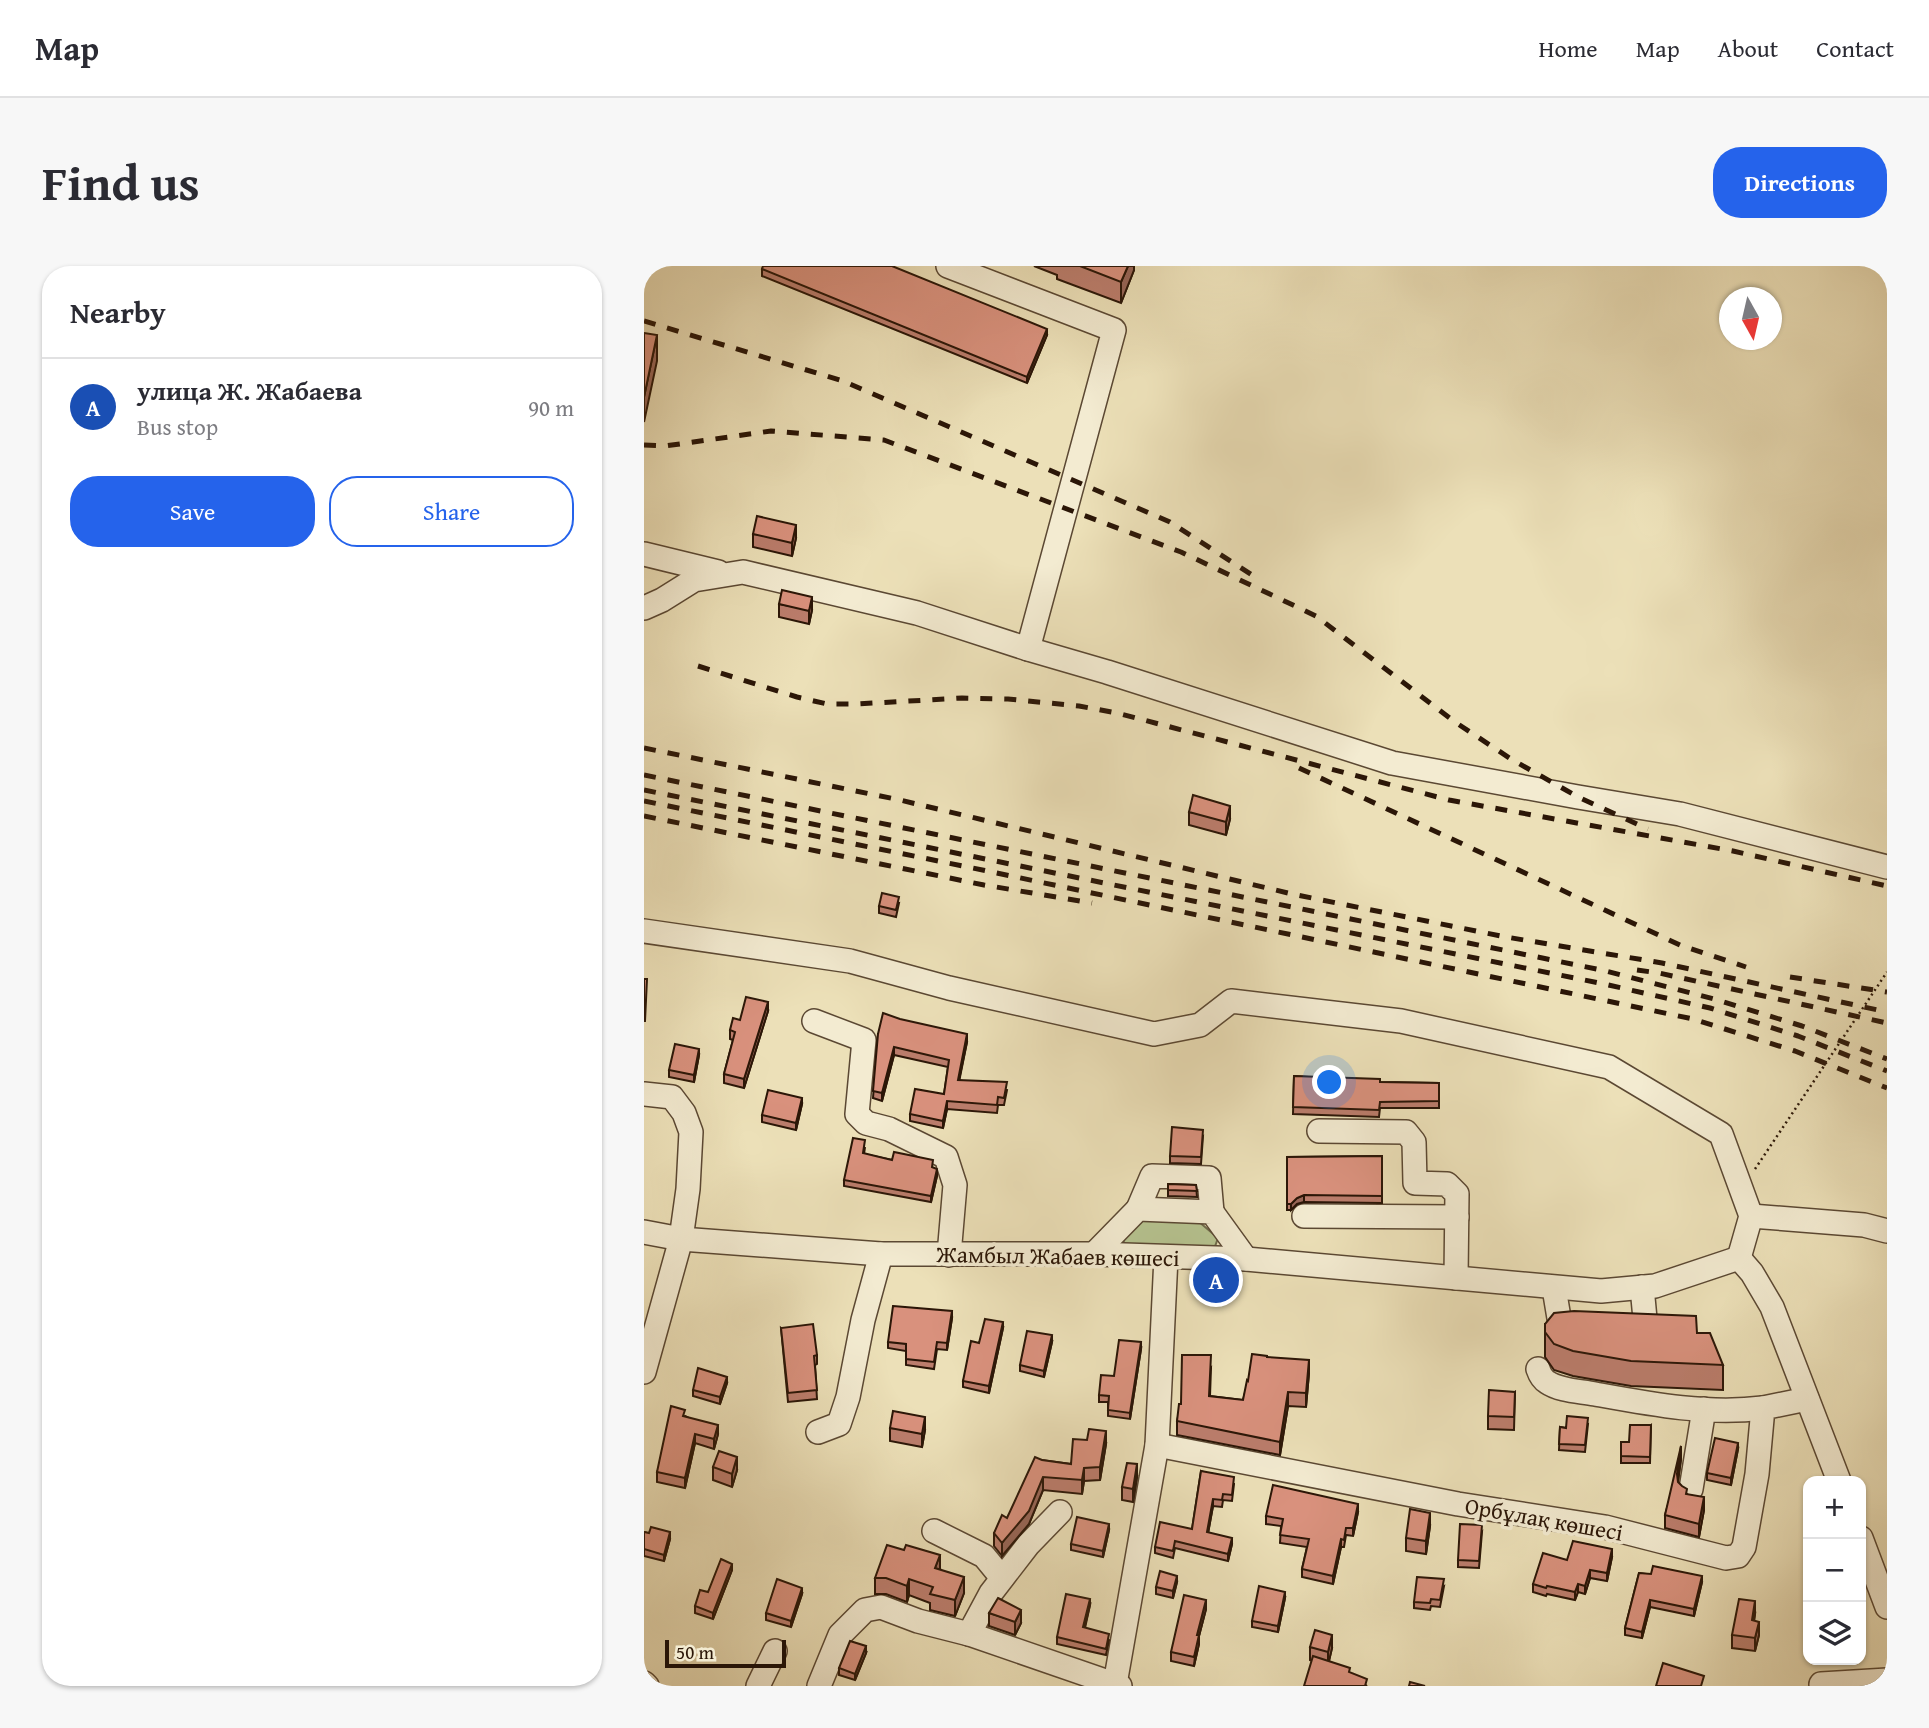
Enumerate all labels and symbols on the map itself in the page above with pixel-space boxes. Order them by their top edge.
north arrow [1719,287,1782,350]
your location [1312,1065,1346,1099]
street label: Жамбыл Жабаев көшесі [935,1237,1180,1274]
pin: A [1193,1254,1239,1306]
street label: Орбұлақ көшесі [1463,1488,1626,1549]
scale bar [665,1637,786,1669]

